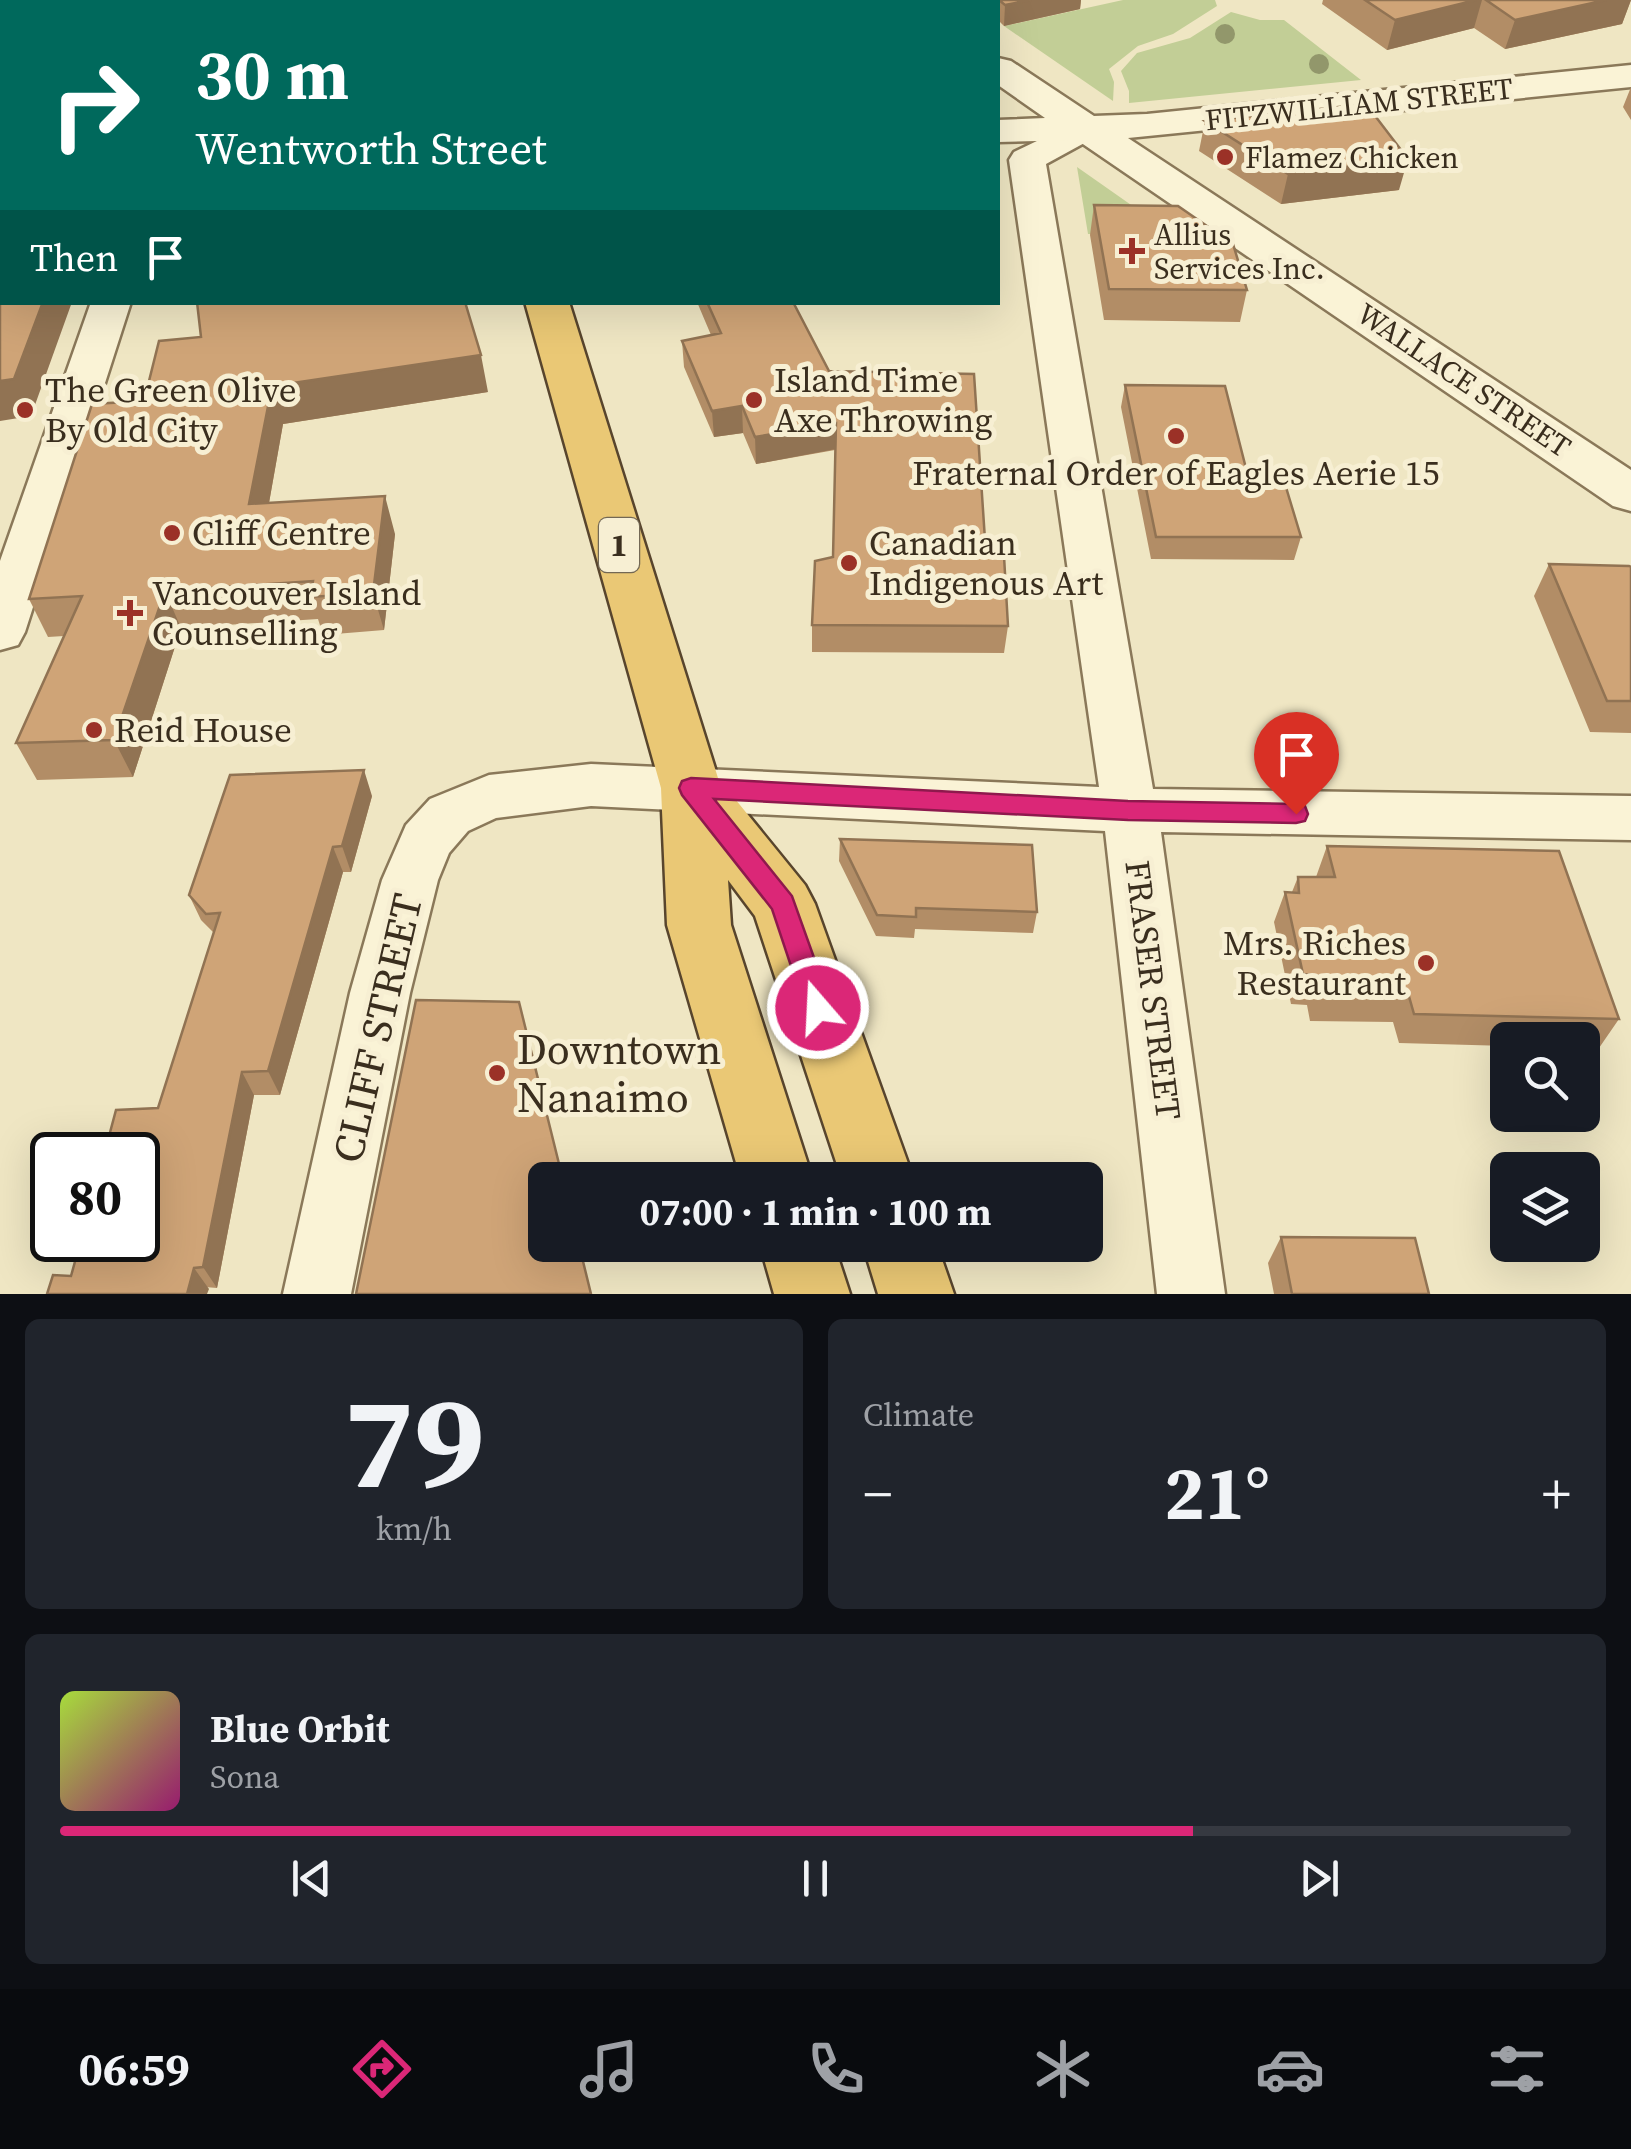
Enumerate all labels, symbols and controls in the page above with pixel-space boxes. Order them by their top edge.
text: 30 m [195,26,349,122]
icon: right [30,40,160,170]
street label: FITZWILLIAM STREET [1203,67,1515,141]
text: Wentworth Street [195,117,547,179]
place label: Flamez Chicken [1245,137,1459,178]
marker: Flamez Chicken [1214,146,1236,168]
place label: Allius Services Inc. [1154,214,1325,289]
icon: arrive [138,230,193,285]
text: Then [30,232,118,284]
marker: Allius Services Inc. [1119,238,1145,264]
street label: WALLACE STREET [1349,293,1579,467]
place label: Island Time Axe Throwing [774,356,993,444]
place label: The Green Olive By Old City [45,366,296,454]
marker: Island Time Axe Throwing [743,389,765,411]
marker: The Green Olive By Old City [14,399,36,421]
marker: Fraternal Order of Eagles Aerie 15 [1165,425,1187,447]
place label: Fraternal Order of Eagles Aerie 15 [912,449,1440,497]
place label: Cliff Centre [192,509,371,557]
road number: 1 [599,518,639,572]
place label: Canadian Indigenous Art [869,519,1104,607]
marker: Cliff Centre [161,522,183,544]
marker: Canadian Indigenous Art [838,552,860,574]
place label: Vancouver Island Counselling [152,569,421,657]
marker: Vancouver Island Counselling [117,600,143,626]
place label: Reid House [114,706,292,754]
pin [1254,712,1339,815]
marker: Reid House [83,719,105,741]
icon: arrive [1269,727,1324,782]
street label: FRASER STREET [1113,858,1193,1122]
street label: CLIFF STREET [318,888,436,1168]
place label: Mrs. Riches Restaurant [1223,919,1407,1007]
marker: Mrs. Riches Restaurant [1415,952,1437,974]
position arrow [766,956,870,1060]
place label: Downtown Nanaimo [517,1020,721,1126]
map controls [1490,1022,1600,1262]
button: search [1490,1022,1600,1132]
marker: Downtown Nanaimo [486,1062,508,1084]
speed limit sign: 80 [30,1132,160,1262]
button: layers [1490,1152,1600,1262]
text: 07:00 · 1 min · 100 m [639,1186,992,1238]
text: 79 [344,1352,484,1531]
text: Climate [863,1393,974,1437]
text: 21° [1164,1441,1270,1544]
text: − [863,1456,892,1531]
text: + [1542,1456,1571,1531]
text: km/h [376,1507,452,1551]
text: Blue Orbit [210,1703,390,1755]
text: Sona [210,1755,280,1799]
icon: previous [284,1851,339,1906]
icon: pause [788,1851,843,1906]
icon: next [1292,1851,1347,1906]
icon: directions [347,2034,417,2104]
icon: music [574,2034,644,2104]
icon: phone [801,2034,871,2104]
icon: climate [1028,2034,1098,2104]
icon: car [1255,2034,1325,2104]
icon: filters [1482,2034,1552,2104]
text: 06:59 [79,2038,190,2100]

